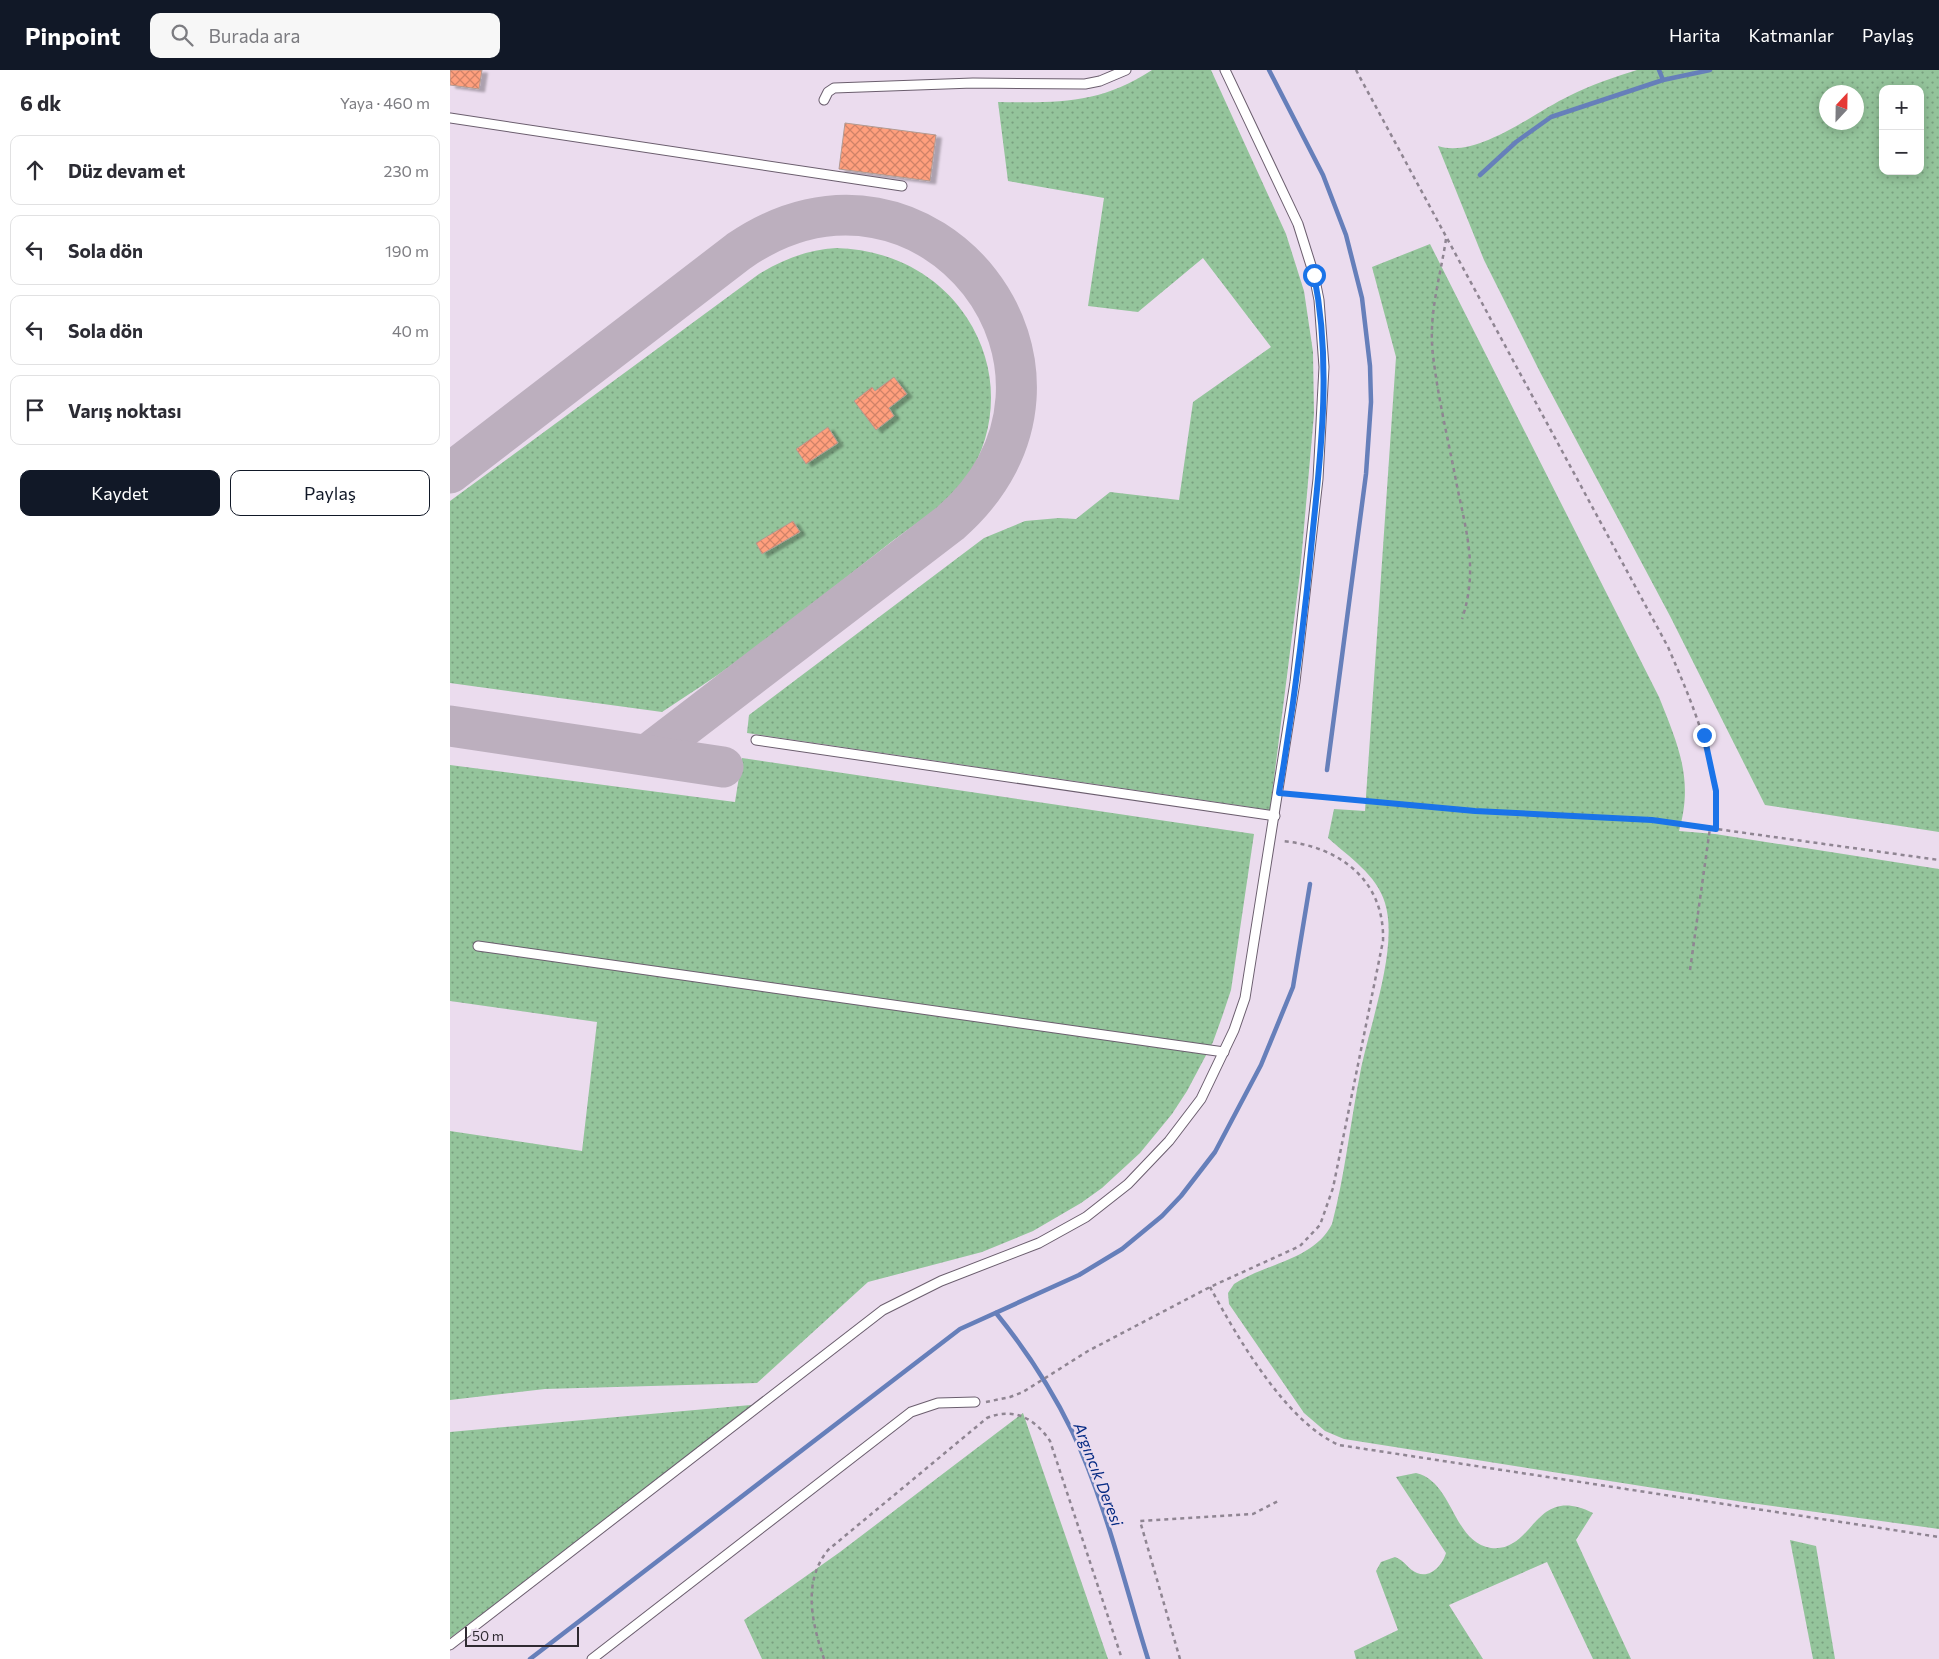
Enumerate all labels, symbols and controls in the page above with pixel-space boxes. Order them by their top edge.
search box [150,13,500,58]
text: Pinpoint [25,21,120,50]
icon: search [168,21,196,49]
text: Burada ara [208,24,300,47]
text: Harita [1669,24,1721,46]
text: Katmanlar [1749,24,1834,46]
text: Paylaş [1862,24,1914,46]
north arrow [1819,85,1864,130]
map controls [1879,85,1924,175]
button: + [1879,85,1924,130]
text: 6 dk [20,90,61,115]
text: Yaya · 460 m [340,93,430,112]
button: − [1879,130,1924,175]
icon: ahead [21,156,49,184]
text: Düz devam et [68,159,185,182]
text: 230 m [384,161,429,180]
icon: left [21,236,49,264]
text: Sola dön [68,239,143,262]
text: 190 m [385,241,429,260]
route start [1303,264,1326,287]
icon: left [21,316,49,344]
text: Sola dön [68,319,143,342]
text: 40 m [392,321,429,340]
icon: arrive [21,396,49,424]
text: Varış noktası [68,399,181,422]
button: Kaydet [20,470,220,516]
button: Paylaş [230,470,430,516]
route end [1693,724,1716,747]
water label: Argıncık Deresi [1070,1419,1128,1529]
scale bar [465,1624,579,1647]
text: 50 m [472,1627,504,1644]

